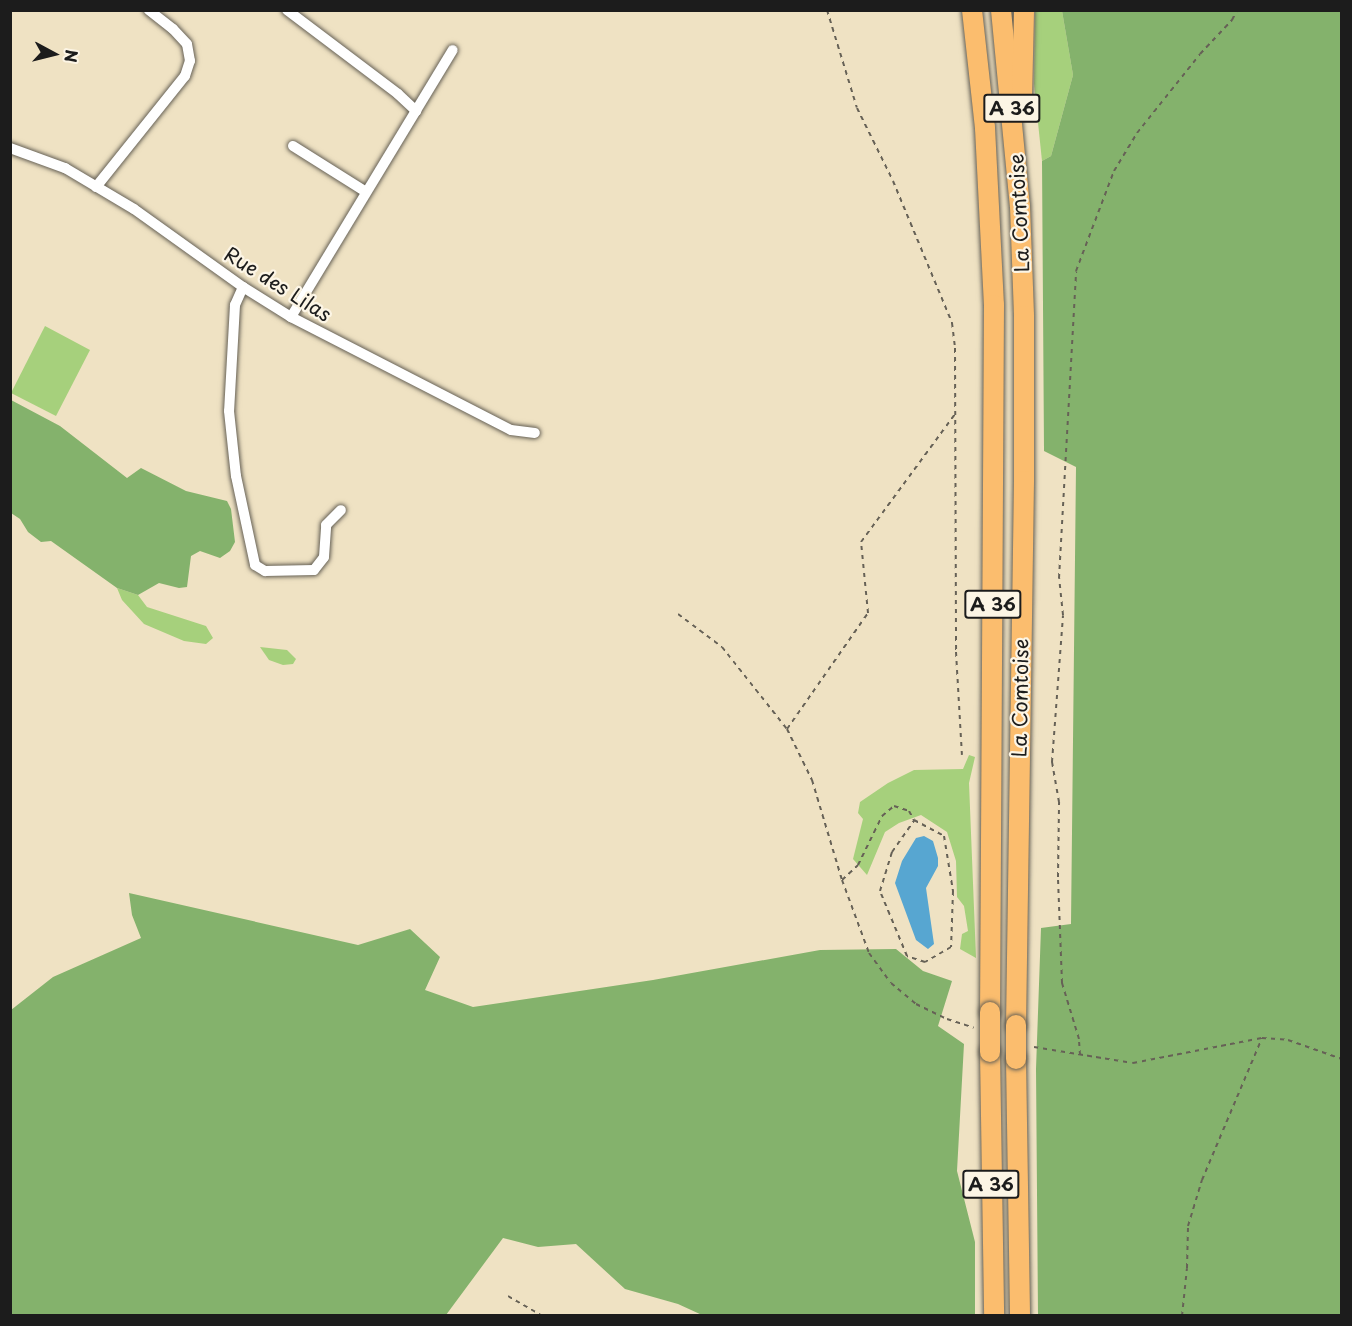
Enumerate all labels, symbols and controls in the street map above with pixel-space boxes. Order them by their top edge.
north arrow [24,24,84,84]
text: N [59,48,85,64]
road number: A 36 [984,93,1040,123]
street label: La Comtoise [1004,153,1034,273]
street label: Rue des Lilas [219,241,337,327]
road number: A 36 [964,589,1022,619]
street label: La Comtoise [1007,638,1033,758]
road number: A 36 [962,1169,1020,1199]

